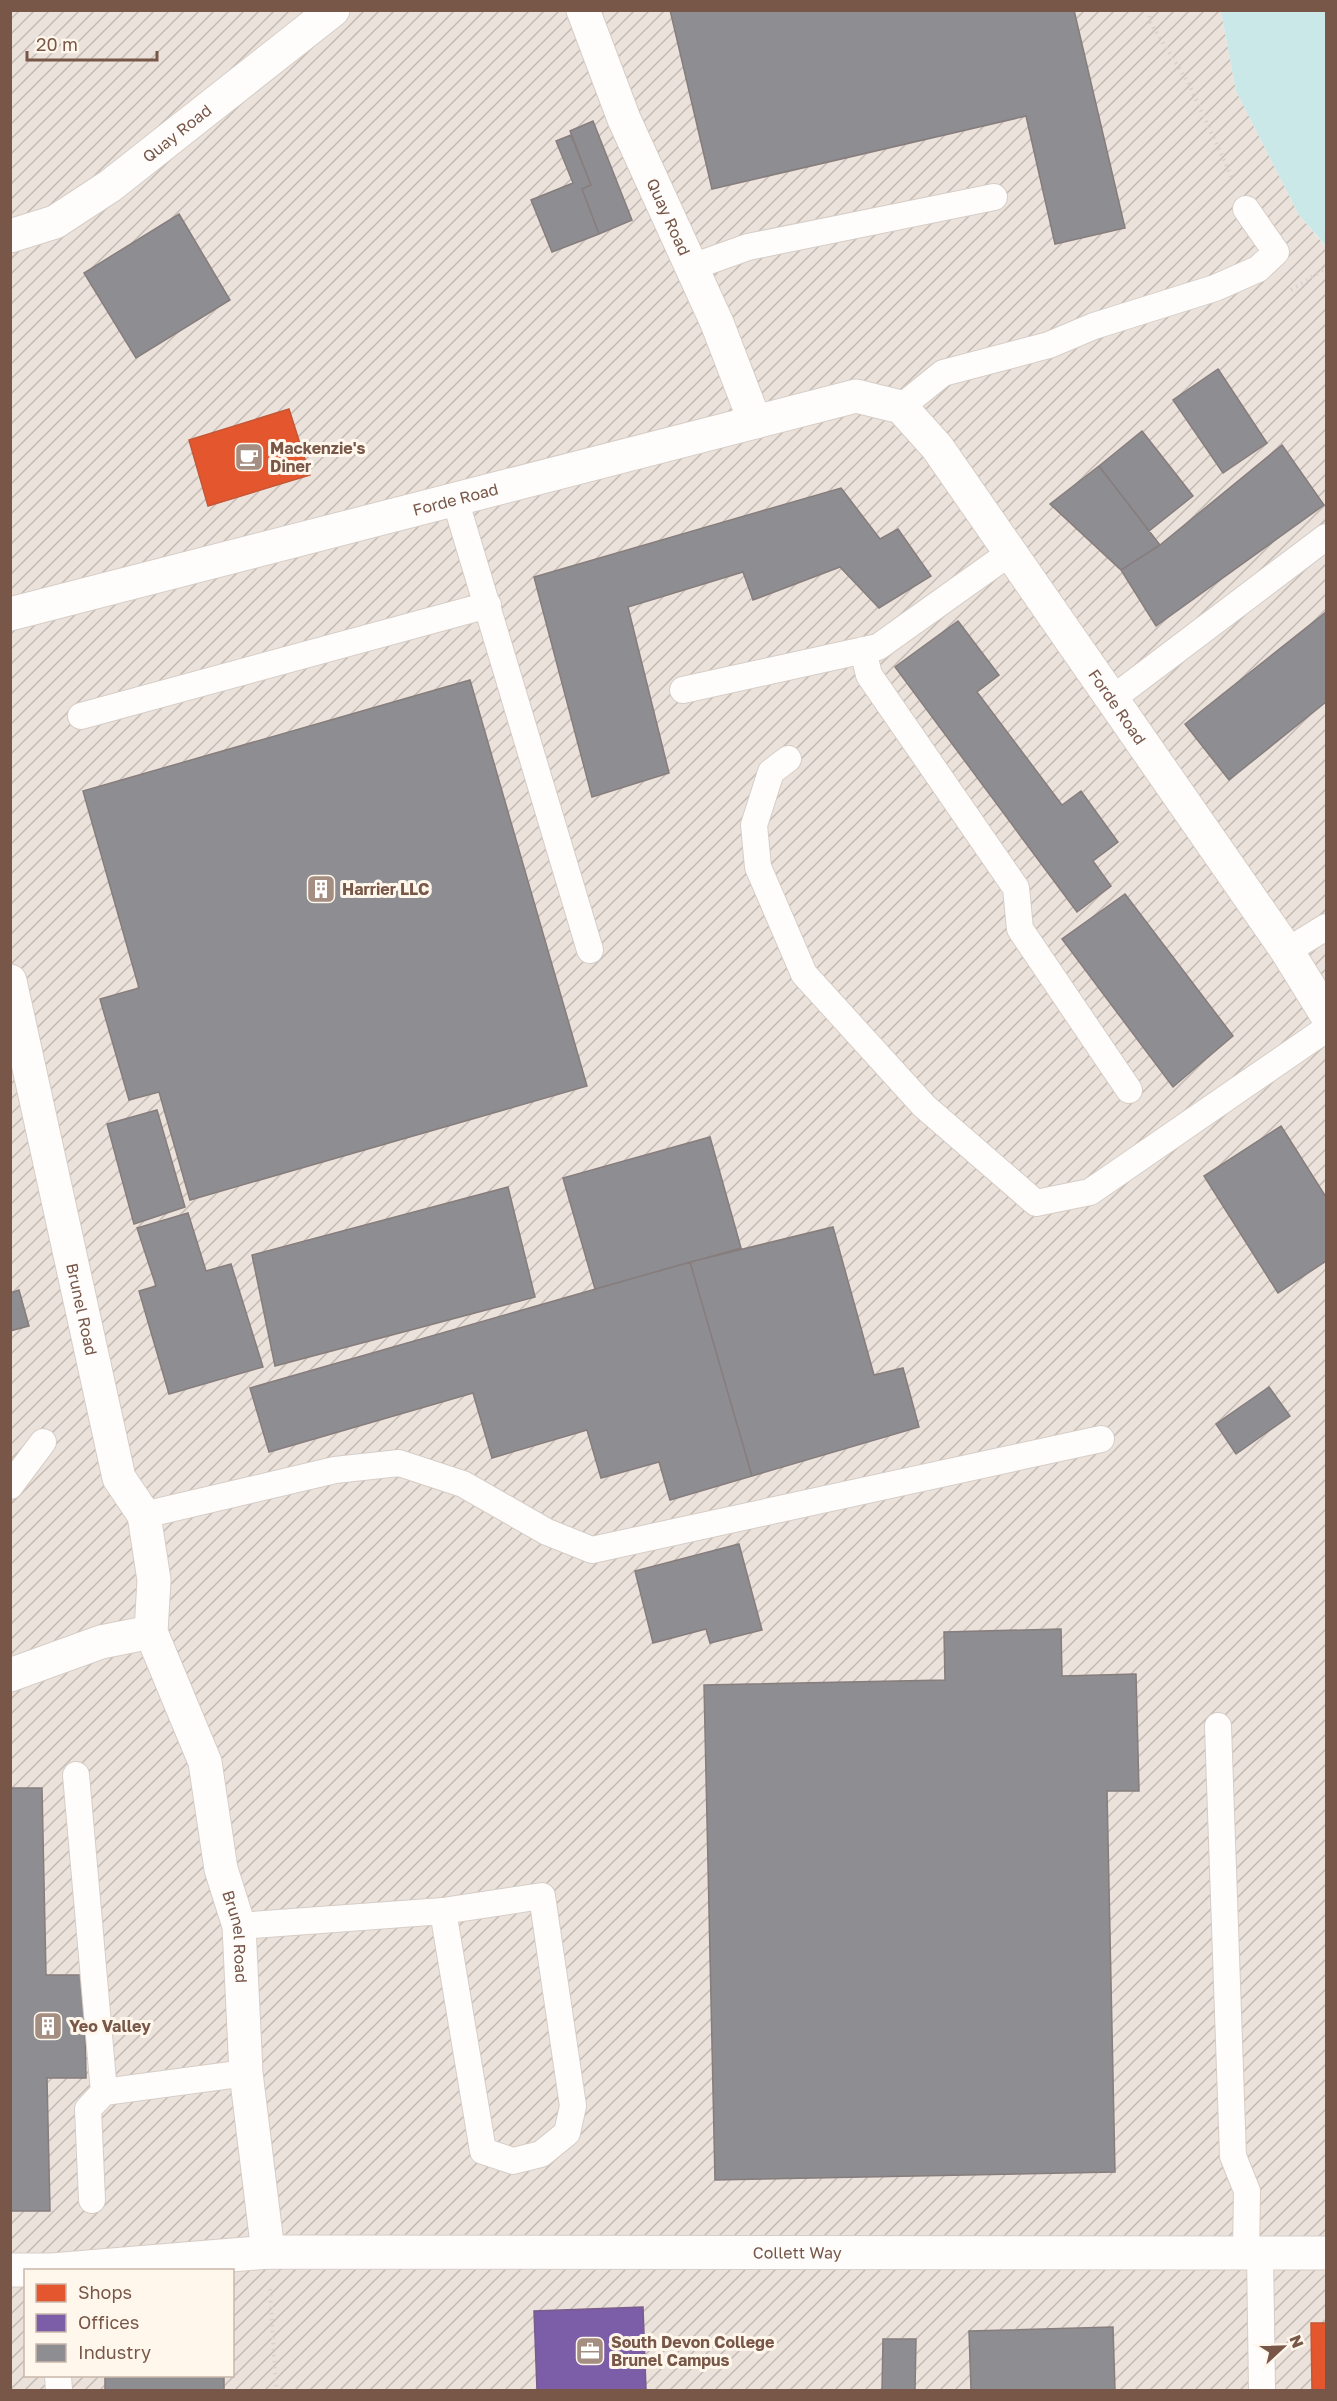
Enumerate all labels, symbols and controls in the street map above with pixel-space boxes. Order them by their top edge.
scale bar [27,24,158,62]
text: 20 m [36,33,78,55]
street label: Quay Road [138,100,215,167]
street label: Quay Road [642,175,695,259]
place label: Mackenzie's Diner [270,438,365,476]
cafe icon: Mackenzie's Diner [233,441,265,473]
street label: Forde Road [411,479,500,520]
street label: Forde Road [1084,665,1151,748]
building icon: Harrier LLC [305,873,337,905]
place label: Harrier LLC [342,879,429,899]
street label: Brunel Road [62,1261,102,1357]
street label: Brunel Road [218,1888,252,1983]
building icon: Yeo Valley [32,2010,64,2042]
place label: Yeo Valley [69,2016,151,2036]
street label: Collett Way [753,2242,842,2263]
legend [24,2269,234,2377]
text: Shops [78,2281,132,2303]
text: Offices [78,2311,139,2333]
north arrow [1253,2317,1313,2377]
place label: South Devon College Brunel Campus [611,2332,774,2370]
text: N [1285,2332,1308,2351]
office icon: South Devon College Brunel Campus [574,2335,606,2367]
text: Industry [78,2341,151,2363]

